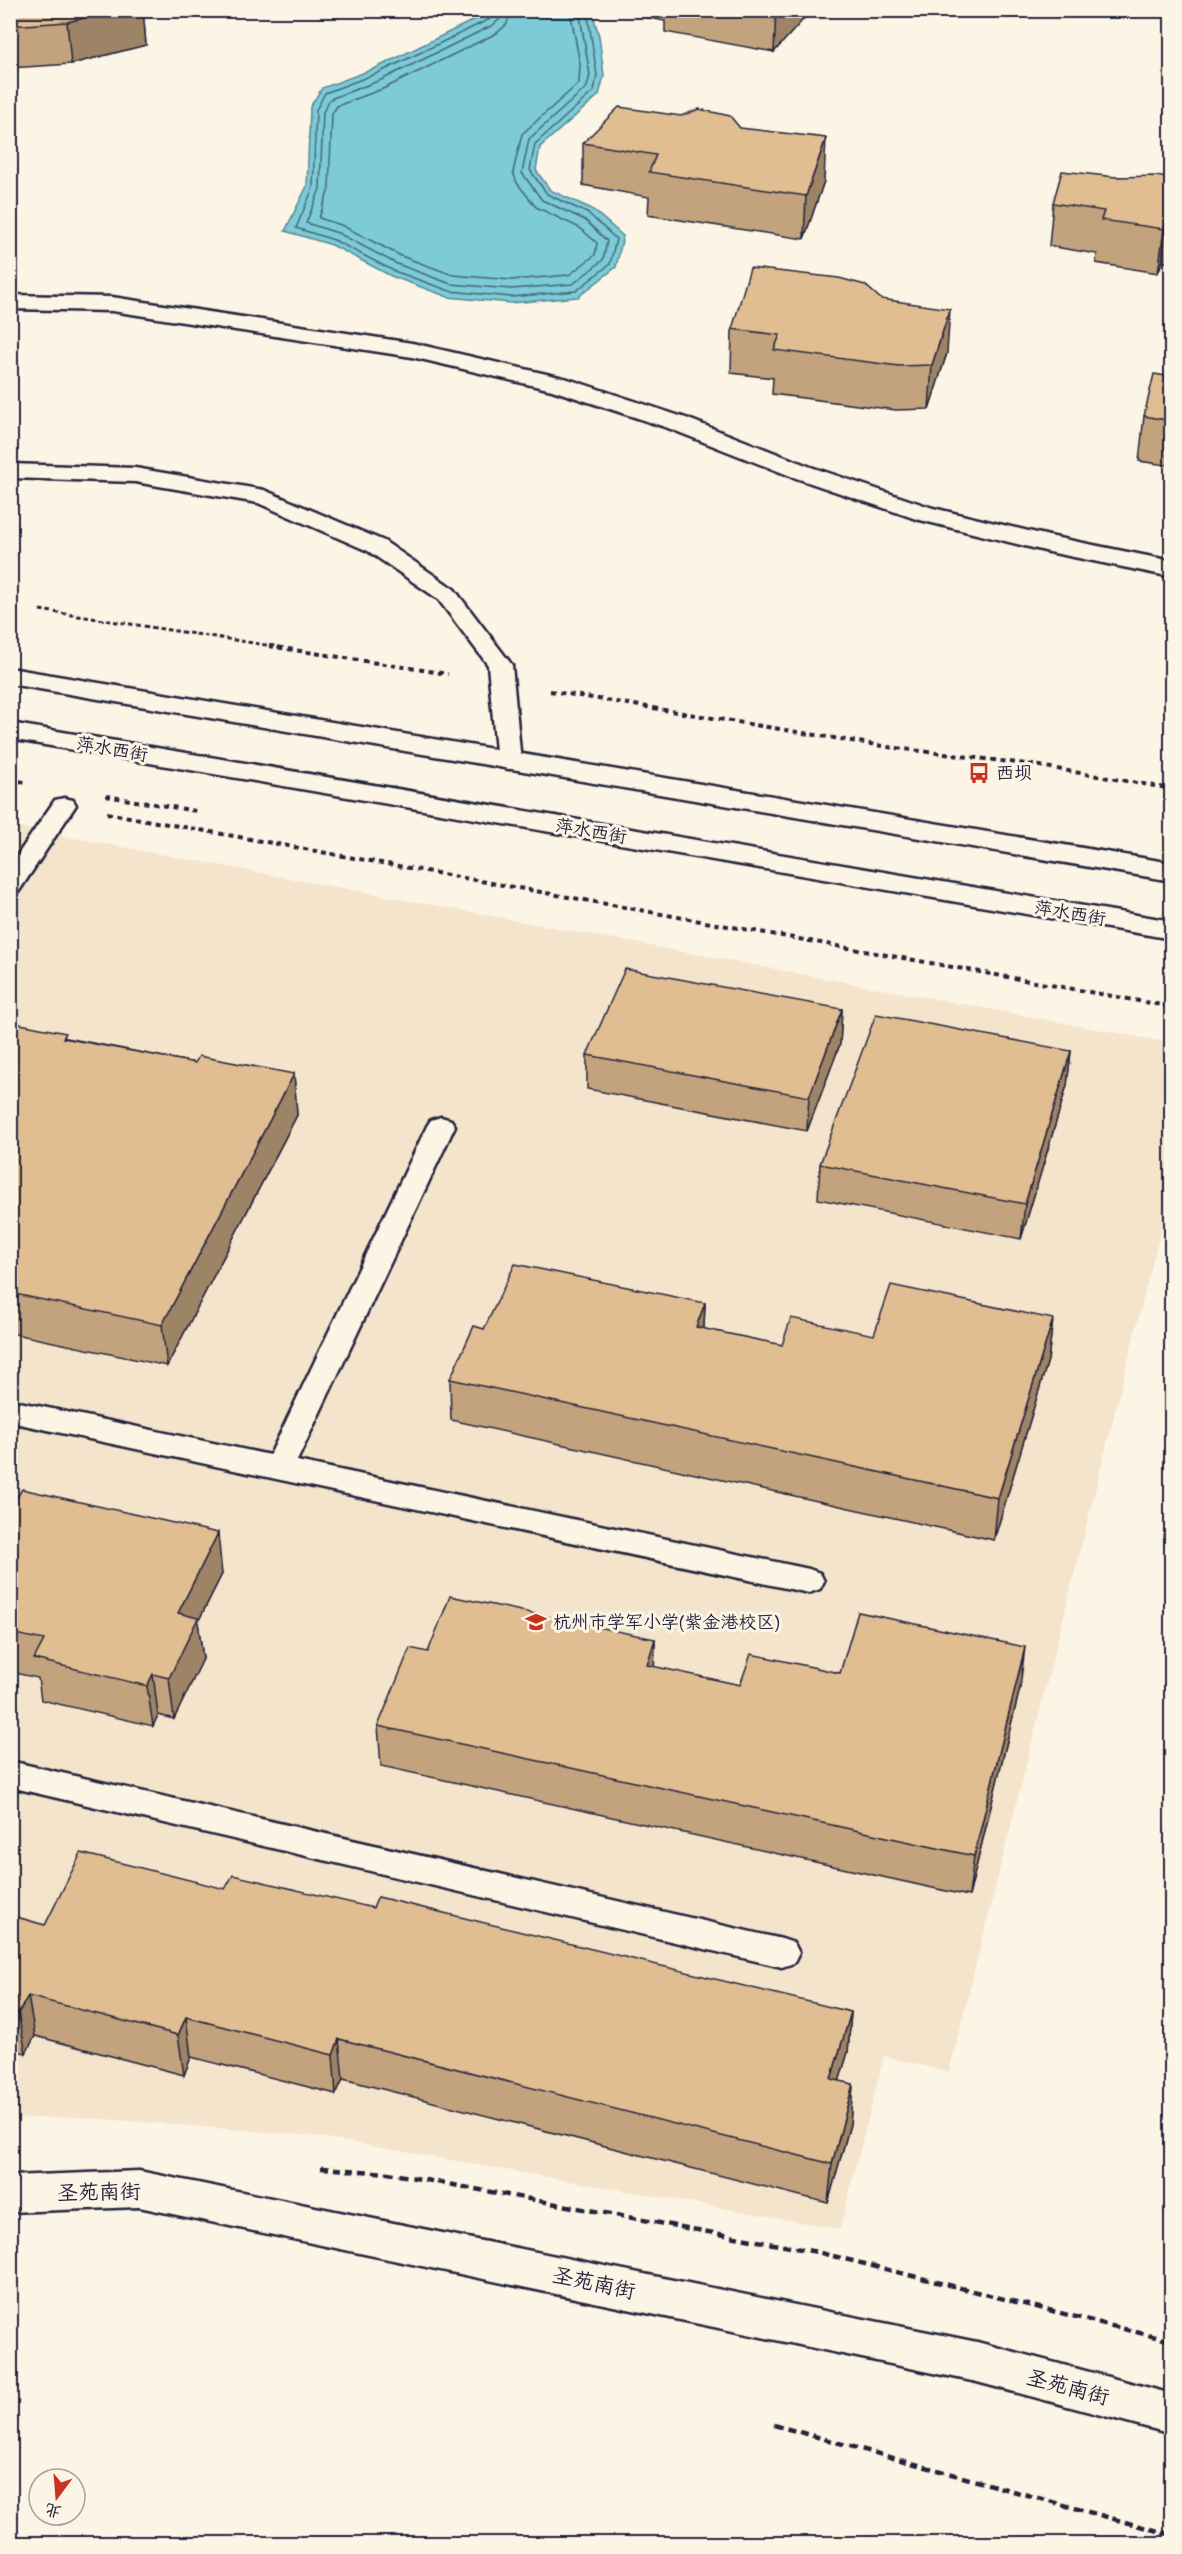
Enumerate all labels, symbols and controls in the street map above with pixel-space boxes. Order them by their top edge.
street label: 萍水西街 [75,731,150,766]
bus stop icon: 西坝 [967,761,991,785]
place label: 西坝 [996,761,1032,784]
street label: 萍水西街 [554,813,629,848]
street label: 萍水西街 [1033,895,1108,930]
school or university icon: 杭州市学军小学(紫金港校区) [524,1610,548,1634]
place label: 杭州市学军小学(紫金港校区) [553,1610,780,1633]
street label: 圣苑南街 [57,2177,141,2206]
street label: 圣苑南街 [550,2261,638,2304]
street label: 圣苑南街 [1024,2363,1112,2410]
north arrow [27,2467,87,2527]
text: 北 [42,2500,63,2523]

